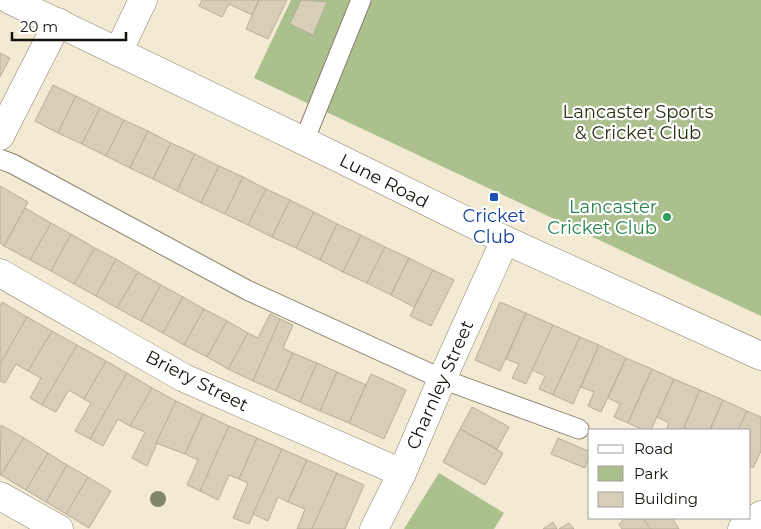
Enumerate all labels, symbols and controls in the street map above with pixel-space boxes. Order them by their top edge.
scale bar [12,10,126,42]
text: 20 m [20,17,58,36]
park label: Lancaster Sports & Cricket Club [563,101,714,144]
street label: Lune Road [336,149,432,213]
marker: Cricket Club [488,191,500,203]
place label: Lancaster Cricket Club [547,196,657,239]
place label: Cricket Club [462,205,526,248]
marker: Lancaster Cricket Club [661,211,673,223]
street label: Charnley Street [402,317,478,453]
street label: Briery Street [142,346,252,416]
legend [588,429,751,519]
text: Road [634,439,673,458]
text: Park [634,464,668,483]
text: Building [634,489,698,508]

